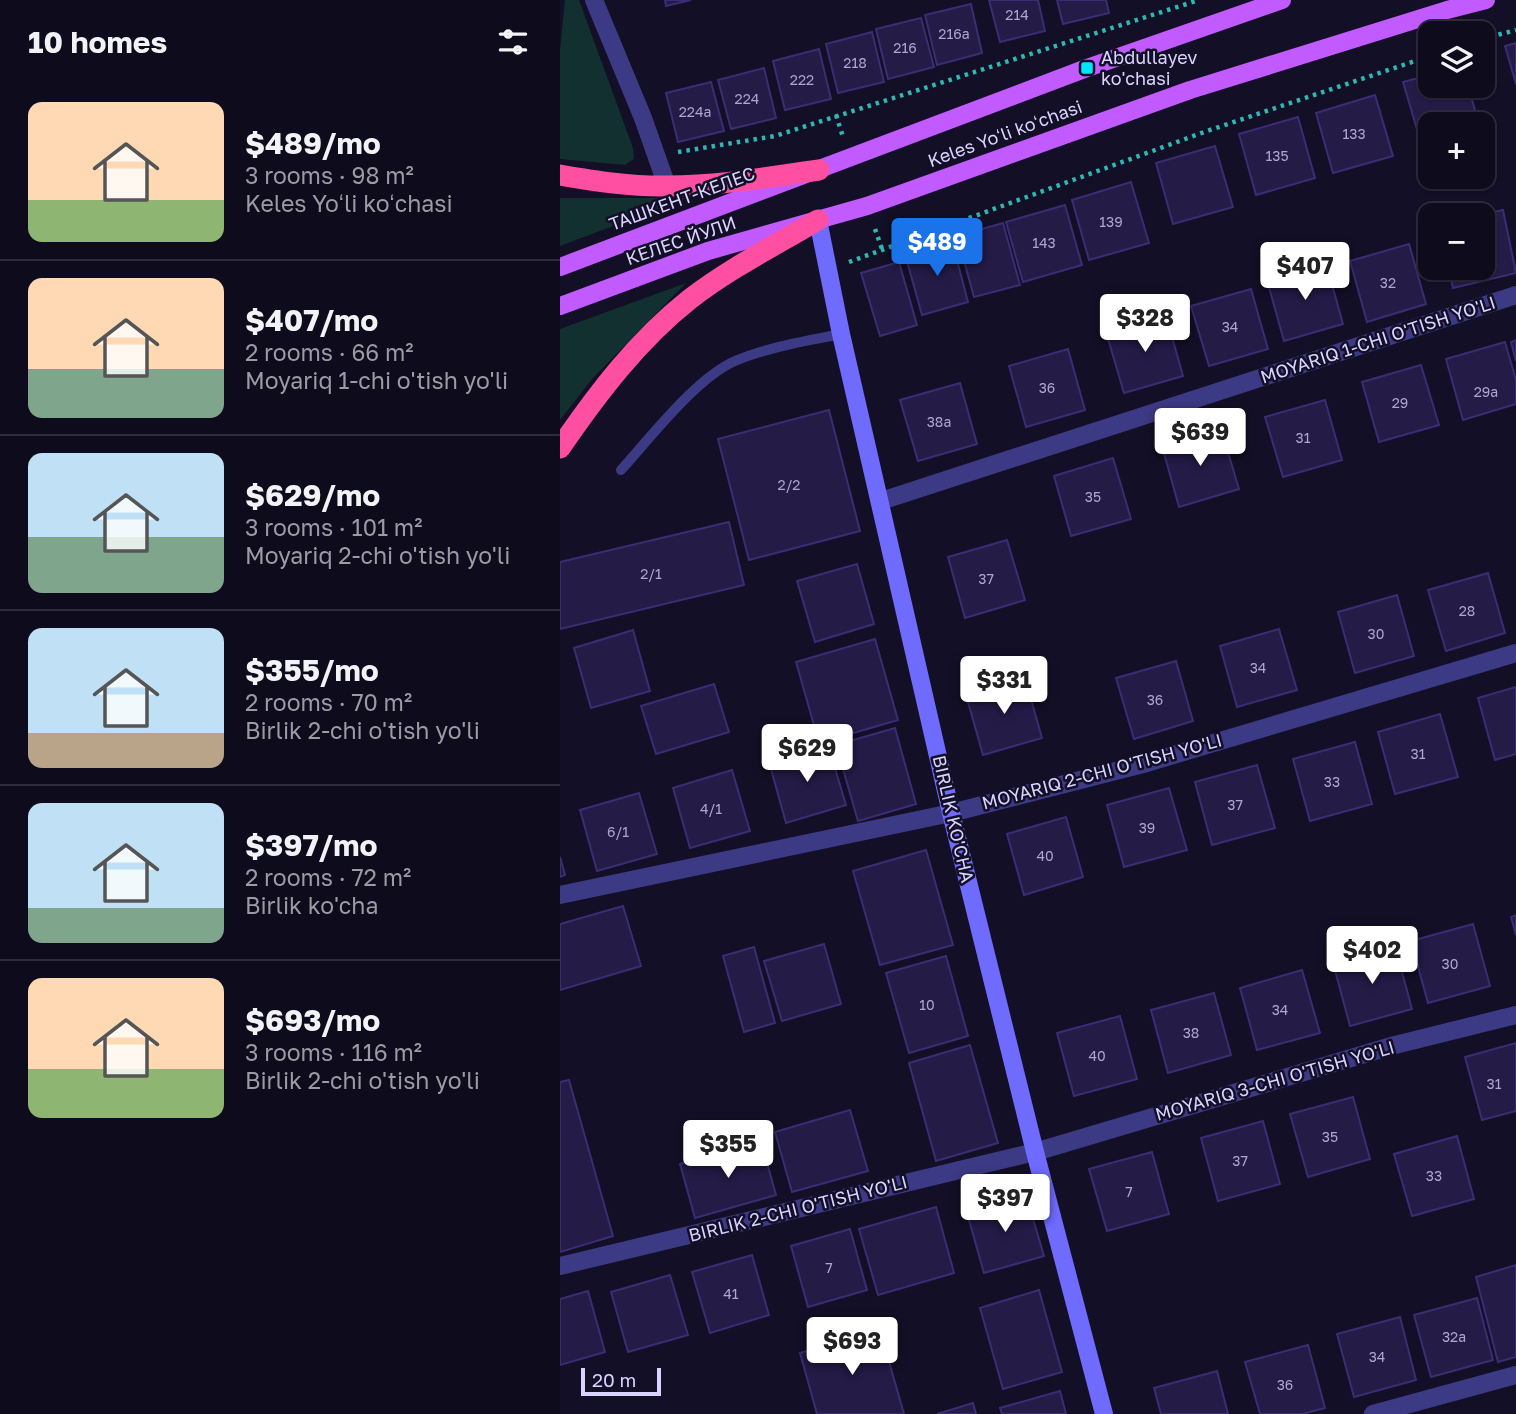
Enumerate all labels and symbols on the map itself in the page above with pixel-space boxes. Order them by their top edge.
house number: 214 [1005,6,1029,23]
house number: 216a [938,25,970,42]
house number: 216 [893,39,917,56]
place label: Abdullayev ko'chasi [1101,46,1197,89]
house number: 218 [843,54,867,71]
marker: Abdullayev ko'chasi [1079,60,1095,76]
house number: 222 [790,71,814,88]
house number: 224 [735,90,759,107]
street label: Keles Yoʻli koʻchasi [925,95,1085,171]
house number: 224a [679,103,711,120]
house number: 133 [1342,125,1366,142]
house number: 135 [1265,147,1289,164]
street label: ТАШКЕНТ-КЕЛЕС [606,161,758,235]
street label: КЕЛЕС ЙУЛИ [623,211,739,269]
house number: 139 [1099,213,1123,230]
pin: $489 [896,218,978,278]
house number: 143 [1032,234,1056,251]
pin: $407 [1264,243,1346,302]
house number: 32 [1380,274,1396,291]
street label: MOYARIQ 1-CHI O'TISH YO'LI [1257,291,1498,388]
pin: $328 [1104,294,1186,354]
house number: 34 [1222,318,1238,335]
house number: 36 [1039,379,1055,396]
house number: 29a [1474,383,1498,400]
house number: 29 [1392,394,1408,411]
pin: $639 [1159,408,1241,468]
house number: 38a [927,413,951,430]
house number: 31 [1296,429,1311,446]
house number: 2/2 [778,476,800,493]
house number: 35 [1085,488,1101,505]
house number: 2/1 [640,565,662,582]
house number: 37 [978,570,994,587]
house number: 28 [1459,602,1475,619]
house number: 30 [1368,625,1384,642]
pin: $331 [963,656,1045,716]
house number: 34 [1250,659,1266,676]
house number: 36 [1147,691,1163,708]
pin: $629 [766,724,848,784]
street label: MOYARIQ 2-CHI O'TISH YO'LI [979,728,1224,814]
house number: 31 [1411,745,1426,762]
street label: BIRLIK KO'CHA [929,753,979,885]
house number: 33 [1324,773,1340,790]
house number: 37 [1227,796,1243,813]
house number: 4/1 [700,800,722,817]
house number: 39 [1139,819,1155,836]
house number: 6/1 [607,823,629,840]
house number: 40 [1036,847,1054,864]
pin: $402 [1331,926,1413,986]
house number: 30 [1442,955,1458,972]
house number: 10 [919,996,935,1013]
house number: 34 [1272,1001,1288,1018]
house number: 38 [1183,1024,1199,1041]
street label: MOYARIQ 3-CHI O'TISH YO'LI [1153,1035,1397,1125]
house number: 40 [1088,1047,1106,1064]
house number: 31 [1487,1075,1502,1092]
pin: $355 [687,1120,769,1180]
house number: 35 [1322,1128,1338,1145]
house number: 37 [1232,1152,1248,1169]
house number: 33 [1426,1167,1442,1184]
street label: BIRLIK 2-CHI O'TISH YO'LI [686,1170,909,1246]
pin: $397 [964,1174,1046,1234]
house number: 7 [1125,1183,1133,1200]
house number: 7 [825,1259,833,1276]
house number: 41 [723,1285,739,1302]
pin: $693 [811,1318,893,1377]
house number: 32a [1442,1328,1466,1345]
house number: 34 [1369,1348,1385,1365]
scale bar [581,1365,662,1397]
house number: 36 [1277,1376,1293,1393]

